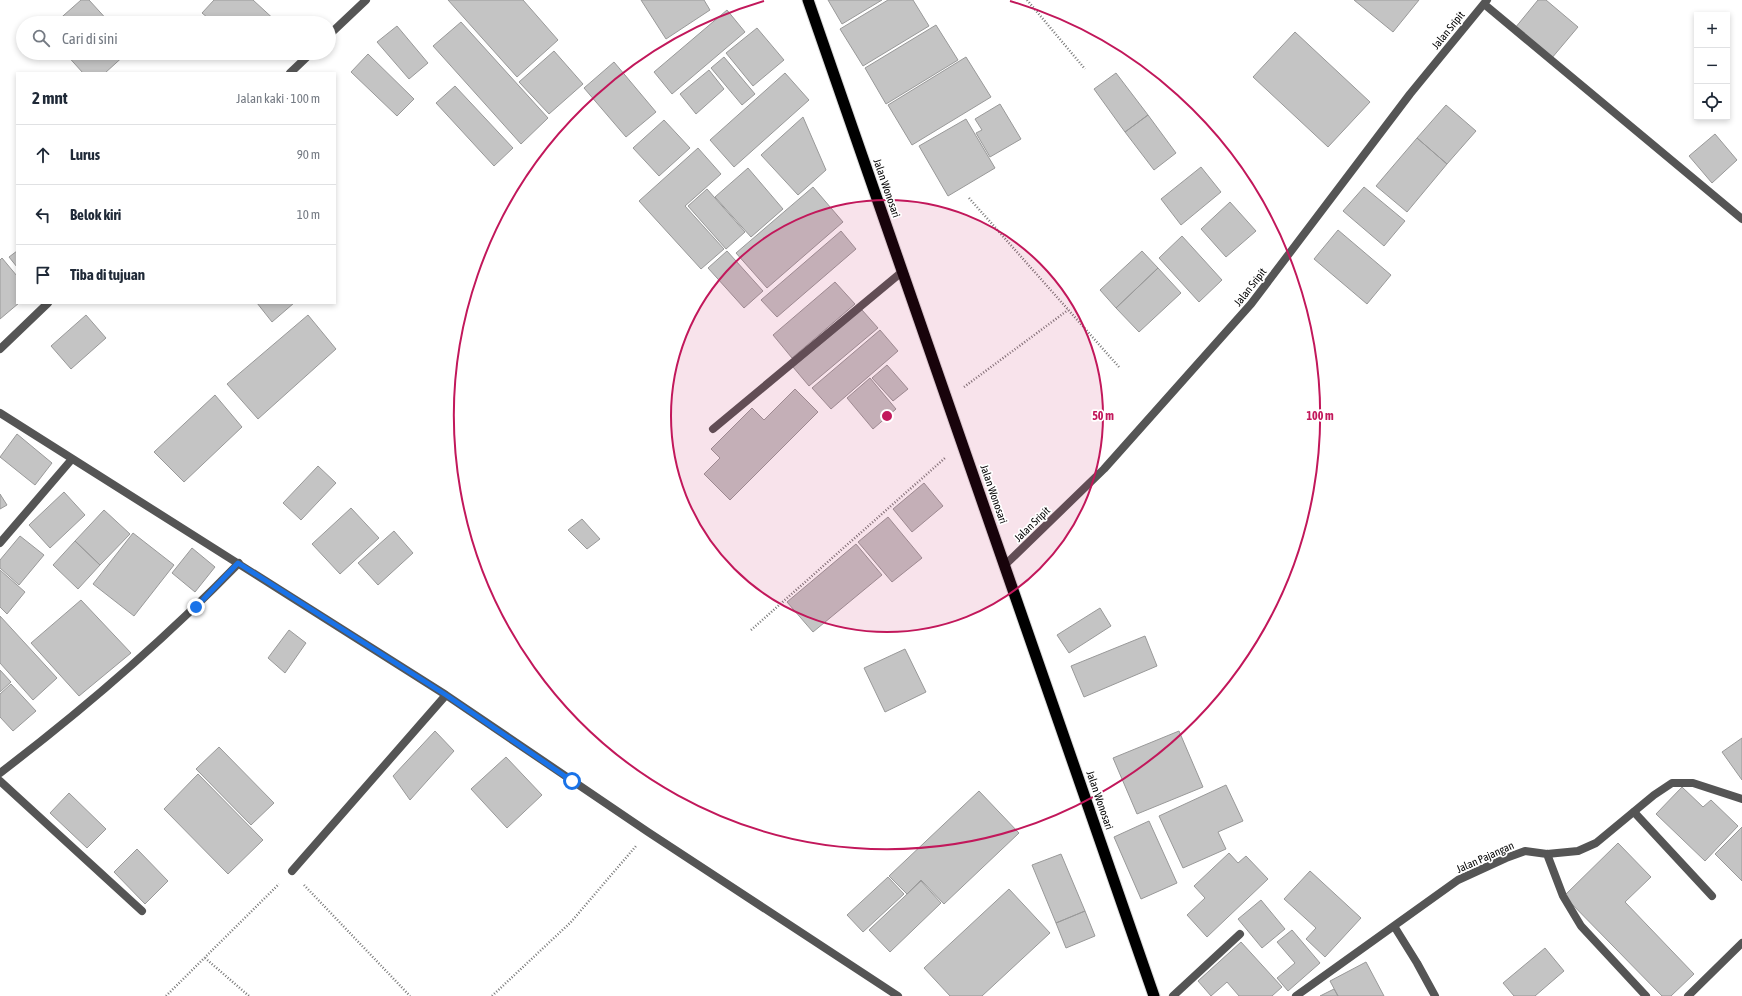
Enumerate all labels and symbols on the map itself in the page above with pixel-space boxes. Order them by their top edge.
street label: Jalan Sripit [1429,9,1467,51]
street label: Jalan Wonosari [871,157,903,219]
street label: Jalan Sripit [1231,266,1269,308]
centre of rings [880,409,894,423]
text: 50 m [1092,409,1114,423]
text: 100 m [1306,409,1334,423]
street label: Jalan Wonosari [978,463,1010,525]
street label: Jalan Sripit [1012,504,1052,544]
route end [187,598,205,616]
street label: Jalan Wonosari [1084,769,1116,831]
route start [563,772,581,790]
street label: Jalan Pajangan [1454,839,1516,875]

